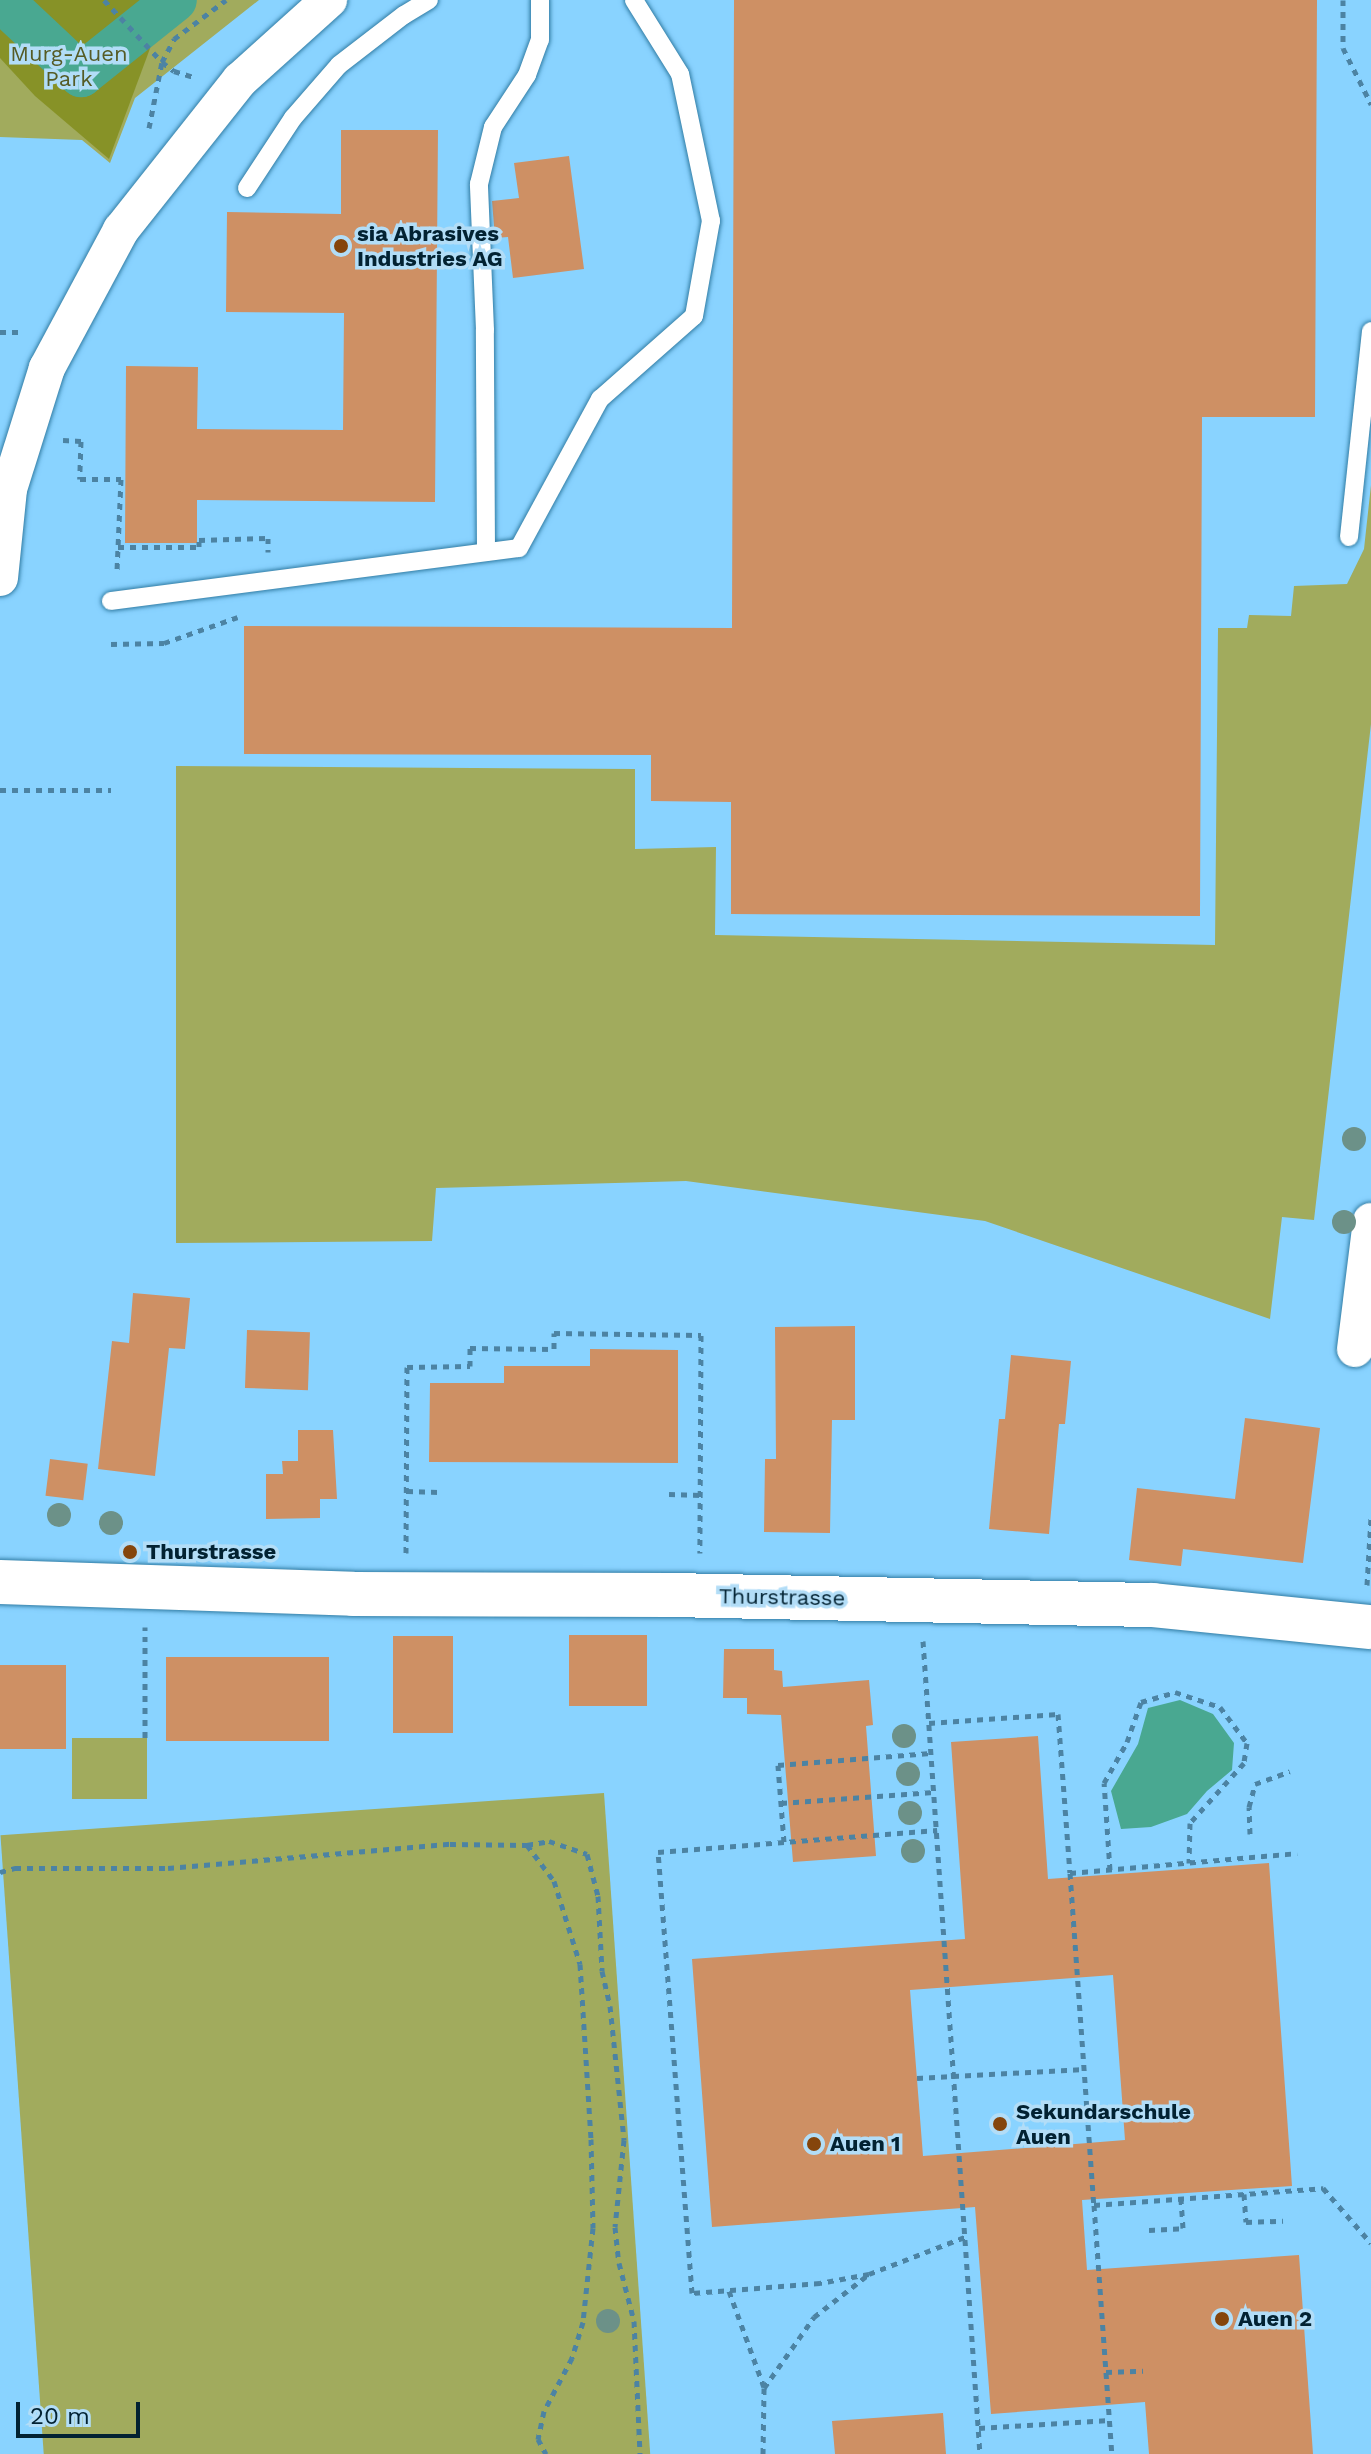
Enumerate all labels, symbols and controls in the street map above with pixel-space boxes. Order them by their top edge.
park label: Murg-Auen Park [10,40,128,92]
place label: sia Abrasives Industries AG [357,220,503,272]
marker: sia Abrasives Industries AG [332,237,350,255]
place label: Thurstrasse [146,1539,276,1565]
marker: Thurstrasse [121,1543,139,1561]
street label: Thurstrasse [719,1583,845,1611]
place label: Sekundarschule Auen [1016,2098,1191,2150]
marker: Sekundarschule Auen [991,2115,1009,2133]
place label: Auen 1 [830,2131,901,2157]
marker: Auen 1 [805,2135,823,2153]
place label: Auen 2 [1238,2306,1312,2332]
marker: Auen 2 [1213,2310,1231,2328]
scale bar [20,2386,144,2436]
text: 20 m [30,2402,90,2430]

